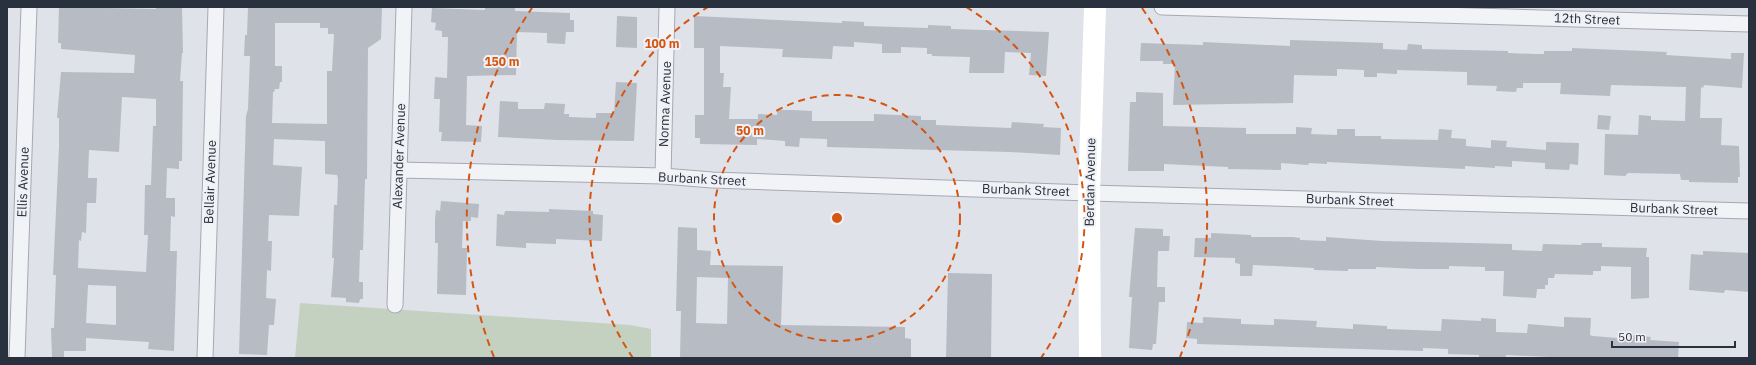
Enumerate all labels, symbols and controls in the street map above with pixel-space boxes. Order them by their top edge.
street label: 12th Street [1554,9,1620,29]
text: 100 m [644,36,680,51]
text: 150 m [484,54,520,69]
street label: Norma Avenue [655,61,675,147]
street label: Alexander Avenue [389,103,409,209]
text: 50 m [736,123,764,138]
street label: Berdan Avenue [1081,138,1099,226]
street label: Bellair Avenue [200,140,220,224]
street label: Ellis Avenue [13,146,33,218]
street label: Burbank Street [658,168,746,190]
street label: Burbank Street [982,180,1070,200]
street label: Burbank Street [1306,190,1394,210]
street label: Burbank Street [1630,199,1718,219]
centre of rings [830,211,844,225]
scale bar [1612,323,1735,349]
text: 50 m [1618,329,1646,344]

